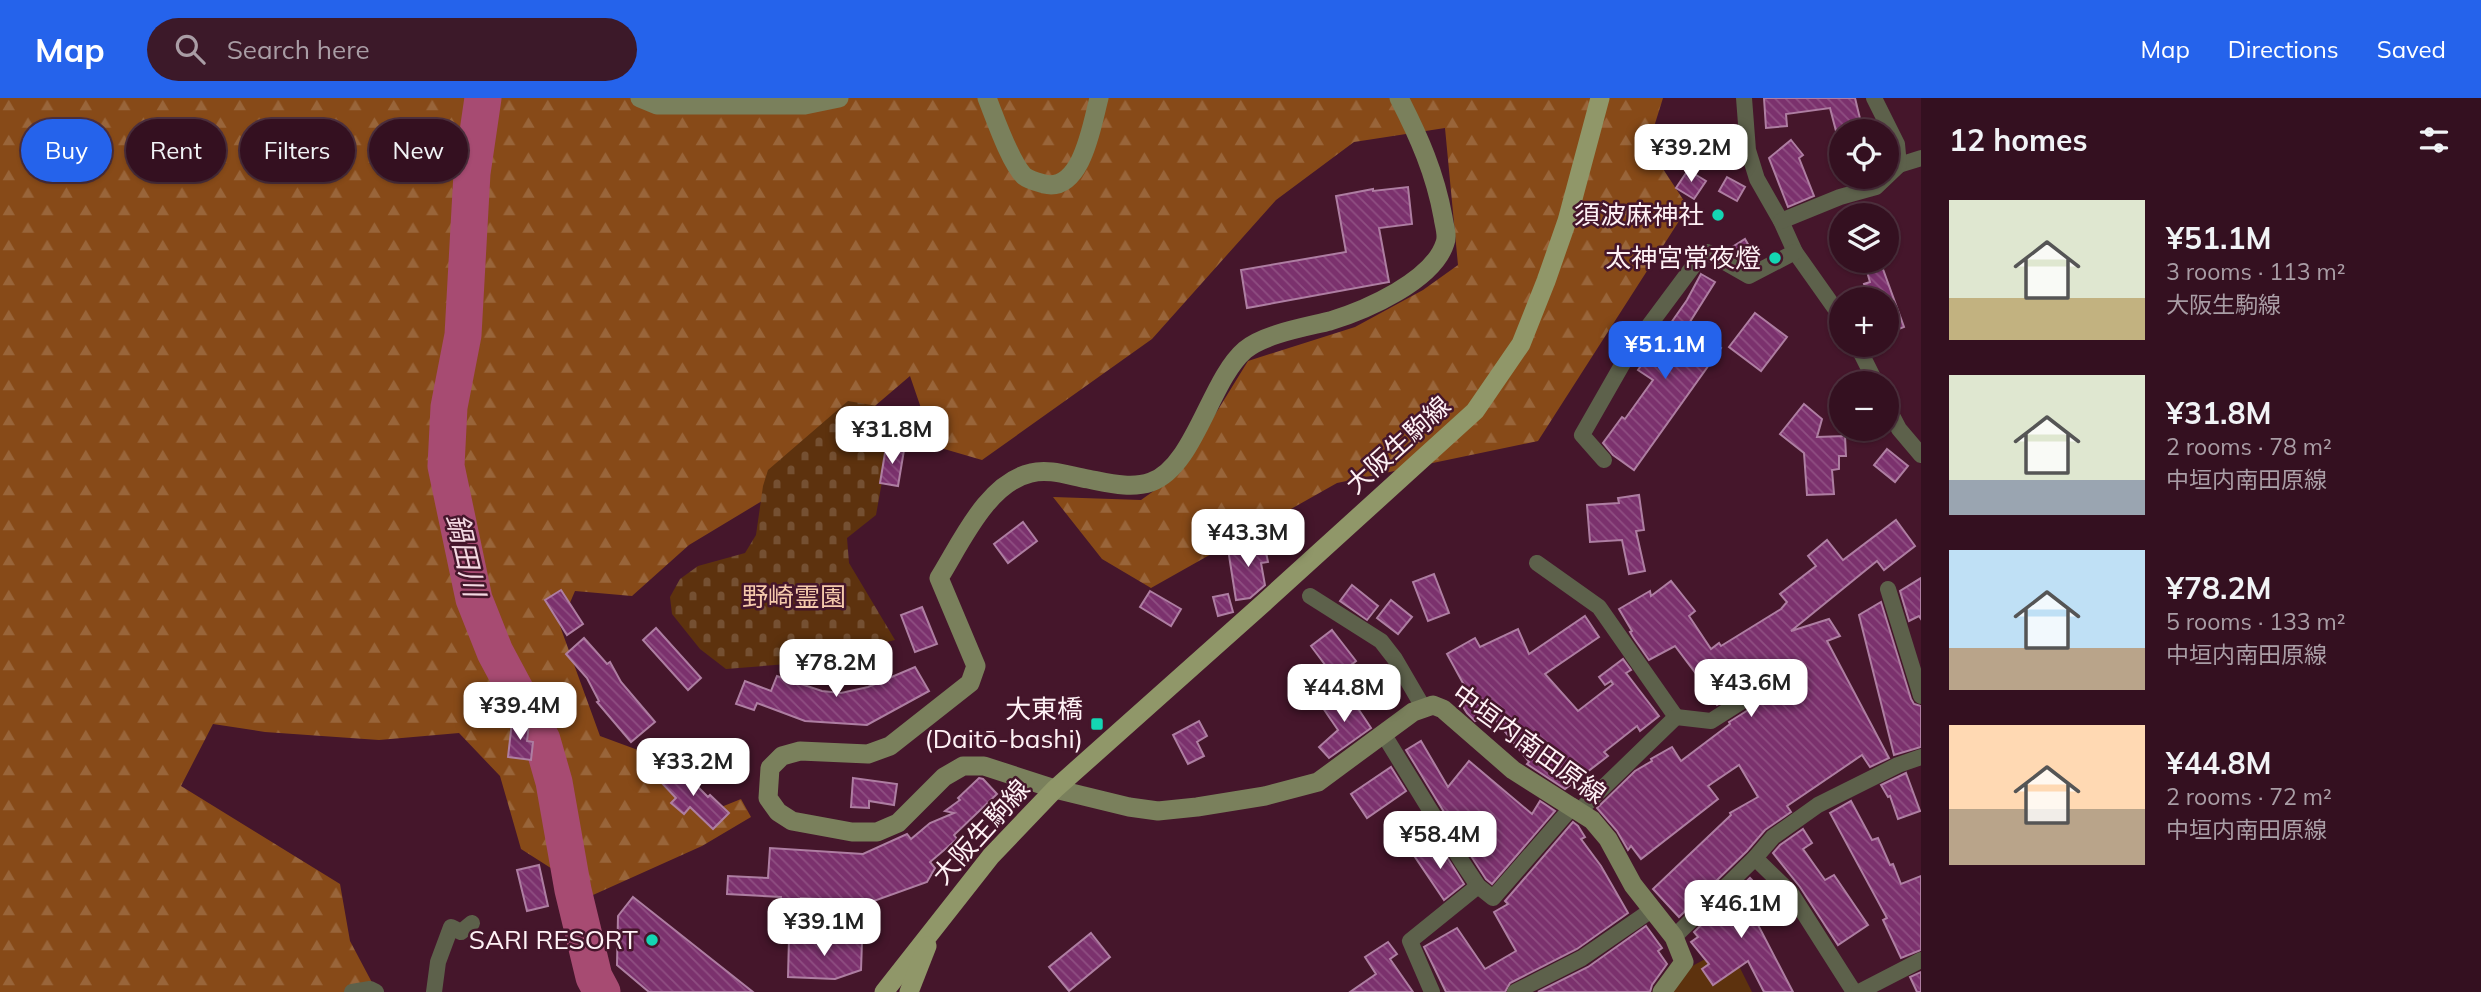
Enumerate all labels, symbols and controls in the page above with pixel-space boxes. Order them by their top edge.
search box [147,18,637,81]
text: Map [35,29,105,70]
icon: search [171,30,209,68]
text: Search here [227,33,370,66]
text: Map [2140,34,2190,64]
text: Directions [2228,34,2339,64]
text: Saved [2377,34,2446,64]
chip: Buy [21,119,112,182]
chip: Rent [126,119,226,182]
chip: Filters [240,119,355,182]
chip: New [369,119,468,182]
map controls [1829,119,1899,441]
button: locate [1829,119,1899,189]
text: 12 homes [1949,121,2088,159]
icon: filters [2415,121,2453,159]
pin: ¥39.2M [1634,125,1748,184]
text: ¥39.2M [1651,132,1731,161]
place label: 須波麻神社 [1574,198,1704,231]
button: layers [1829,203,1899,273]
marker: 須波麻神社 [1710,207,1726,223]
text: ¥51.1M [2166,219,2272,257]
icon: home [2005,228,2089,312]
place label: 太神宮常夜燈 [1605,241,1761,274]
marker: 太神宮常夜燈 [1767,250,1783,266]
text: 3 rooms · 113 m² [2166,257,2346,286]
button: + [1829,287,1899,357]
text: 大阪生駒線 [2166,290,2281,319]
pin: ¥51.1M [1608,322,1722,381]
text: ¥51.1M [1625,329,1705,358]
button: − [1829,371,1899,441]
street label: 大阪生駒線 [1338,389,1457,500]
text: ¥31.8M [2166,394,2272,432]
icon: home [2005,403,2089,487]
pin: ¥31.8M [835,406,949,466]
text: ¥31.8M [852,414,932,443]
text: 2 rooms · 78 m² [2166,432,2332,461]
text: 中垣内南田原線 [2166,465,2327,494]
water label: 鍋田川 [440,510,494,603]
pin: ¥43.3M [1191,510,1305,569]
text: ¥43.3M [1208,517,1288,546]
text: ¥78.2M [2166,569,2272,607]
icon: home [2005,578,2089,662]
park label: 野崎霊園 [742,580,846,613]
text: 5 rooms · 133 m² [2166,607,2346,636]
pin: ¥78.2M [779,640,893,699]
text: 中垣内南田原線 [2166,640,2327,669]
text: ¥78.2M [796,647,876,676]
pin: ¥43.6M [1694,660,1808,719]
pin: ¥44.8M [1287,664,1401,724]
text: ¥43.6M [1711,667,1791,696]
text: ¥44.8M [1304,672,1384,701]
street label: 中垣内南田原線 [1446,677,1613,810]
pin: ¥39.4M [463,682,577,742]
text: ¥39.4M [480,690,560,719]
place label: 大東橋 (Daitō-bashi) [924,692,1083,755]
marker: 大東橋 (Daitō-bashi) [1089,716,1105,732]
pin: ¥33.2M [636,738,750,798]
text: ¥44.8M [2166,744,2272,782]
text: ¥33.2M [653,746,733,775]
icon: home [2005,753,2089,837]
street label: 大阪生駒線 [925,772,1036,891]
text: 2 rooms · 72 m² [2166,782,2332,811]
pin: ¥58.4M [1383,812,1497,871]
text: 中垣内南田原線 [2166,815,2327,844]
text: ¥58.4M [1400,819,1480,848]
pin: ¥46.1M [1684,880,1798,940]
text: ¥46.1M [1701,888,1781,917]
pin: ¥39.1M [767,898,881,958]
text: ¥39.1M [784,906,864,935]
place label: SARI RESORT [469,923,638,956]
marker: SARI RESORT [644,932,660,948]

